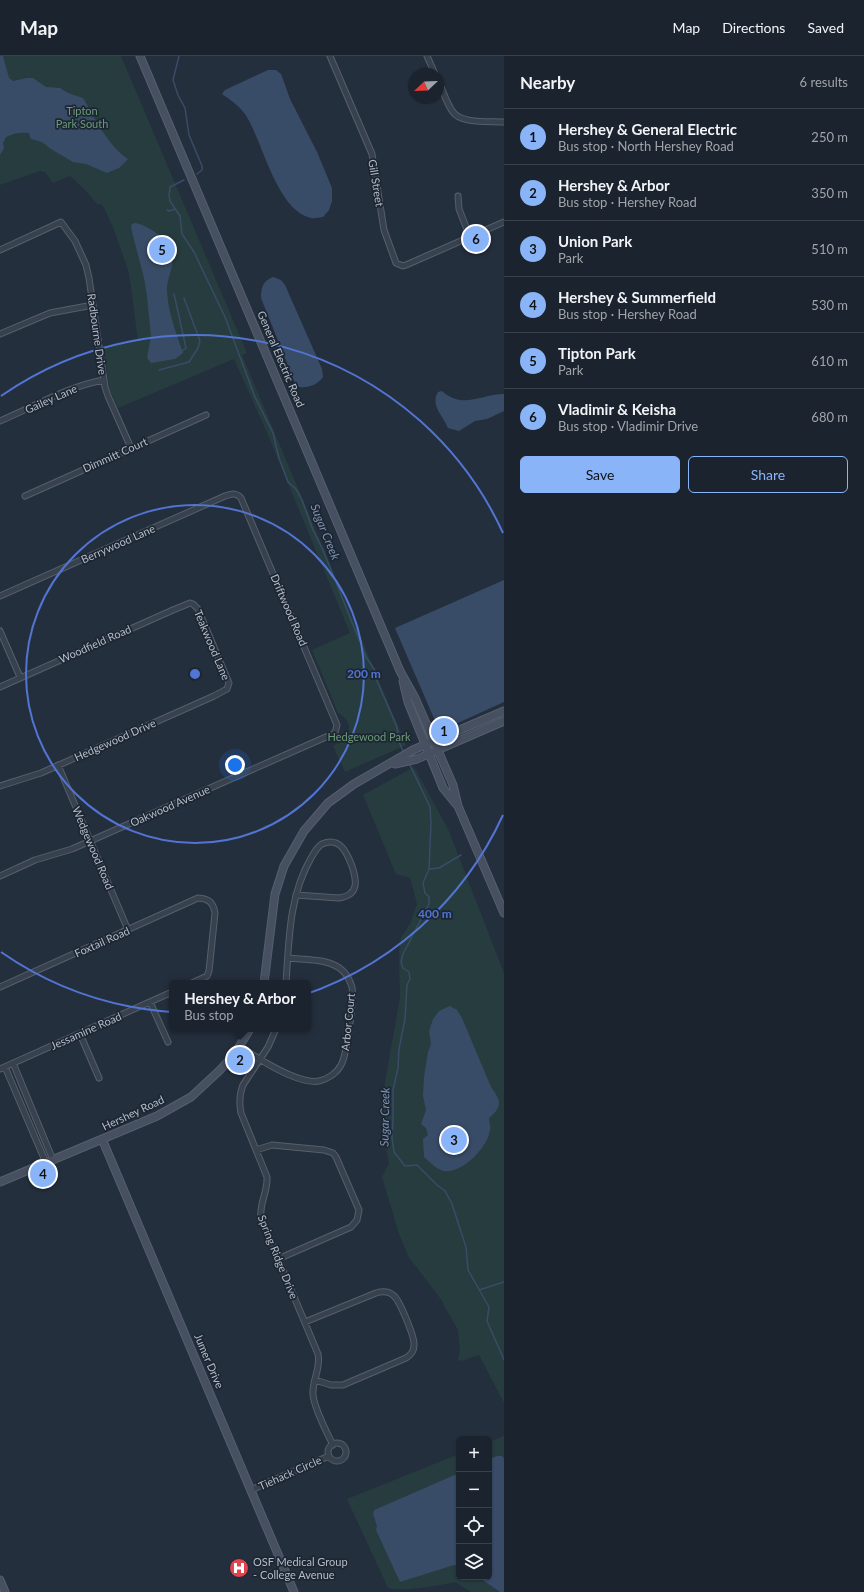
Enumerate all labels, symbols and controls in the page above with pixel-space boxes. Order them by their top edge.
text: Map [20,16,58,39]
text: Map [673,19,700,36]
text: Directions [722,19,785,36]
text: Saved [807,19,844,36]
north arrow [408,68,444,104]
text: Nearby [520,72,575,93]
text: 6 results [800,74,848,90]
park label: Tipton Park South [56,104,108,130]
text: Hershey & General Electric [558,120,737,138]
text: 1 [529,129,537,145]
text: 250 m [811,129,848,145]
text: Bus stop · North Hershey Road [558,138,734,154]
street label: Gill Street [366,158,387,207]
text: Hershey & Arbor [558,176,670,194]
text: 2 [529,185,537,201]
text: 350 m [811,185,848,201]
text: Bus stop · Hershey Road [558,194,697,210]
pin: 6 [463,224,489,254]
text: Union Park [558,232,632,250]
pin: 5 [149,235,175,265]
text: 3 [529,241,537,257]
text: 510 m [811,241,848,257]
text: Park [558,250,583,266]
text: Hershey & Summerfield [558,288,716,306]
street label: Radbourne Drive [85,292,110,376]
text: 4 [529,297,537,313]
text: 530 m [811,297,848,313]
text: Bus stop · Hershey Road [558,306,697,322]
street label: General Electric Road [255,309,308,409]
text: Tipton Park [558,344,636,362]
text: 5 [529,353,537,369]
text: 610 m [811,353,848,369]
text: Park [558,362,583,378]
street label: Gailey Lane [23,381,79,416]
text: Vladimir & Keisha [558,400,676,418]
text: 6 [529,409,537,425]
text: 680 m [811,409,848,425]
text: Bus stop · Vladimir Drive [558,418,698,434]
street label: Dimmitt Court [80,434,149,475]
button: Save [520,456,680,493]
button: Share [688,456,848,493]
water label: Sugar Creek [307,502,344,562]
street label: Berrywood Lane [79,521,157,566]
street label: Driftwood Road [268,572,310,648]
street label: Teakwood Lane [192,608,233,682]
street label: Woodfield Road [57,622,133,665]
text: 200 m [347,666,381,681]
centre of rings [188,667,202,681]
street label: Hedgewood Drive [72,716,158,763]
pin: 1 [431,716,457,746]
park label: Hedgewood Park [327,730,411,743]
your location [225,755,245,775]
street label: Oakwood Avenue [128,782,212,829]
street label: Wedgewood Road [70,805,117,891]
text: 400 m [418,906,452,921]
street label: Foxtail Road [72,924,131,959]
popup [169,980,311,1032]
text: Hershey & Arbor [184,989,296,1007]
street label: Arbor Court [338,992,357,1051]
text: Bus stop [184,1007,234,1023]
street label: Jessamine Road [48,1009,123,1052]
pin: 2 [227,1045,253,1075]
water label: Sugar Creek [376,1087,393,1147]
street label: Hershey Road [100,1092,166,1133]
pin: 3 [441,1125,467,1155]
pin: 4 [30,1159,56,1189]
street label: Spring Ridge Drive [256,1213,301,1301]
street label: Jumer Drive [192,1331,227,1390]
map controls [456,1436,492,1580]
button: + [456,1436,492,1472]
street label: Tiehack Circle [256,1453,323,1492]
button: − [456,1472,492,1508]
button: locate [456,1508,492,1544]
button: layers [456,1544,492,1580]
place label: OSF Medical Group - College Avenue [253,1555,348,1581]
hospital icon: OSF Medical Group - College Avenue [228,1557,250,1579]

